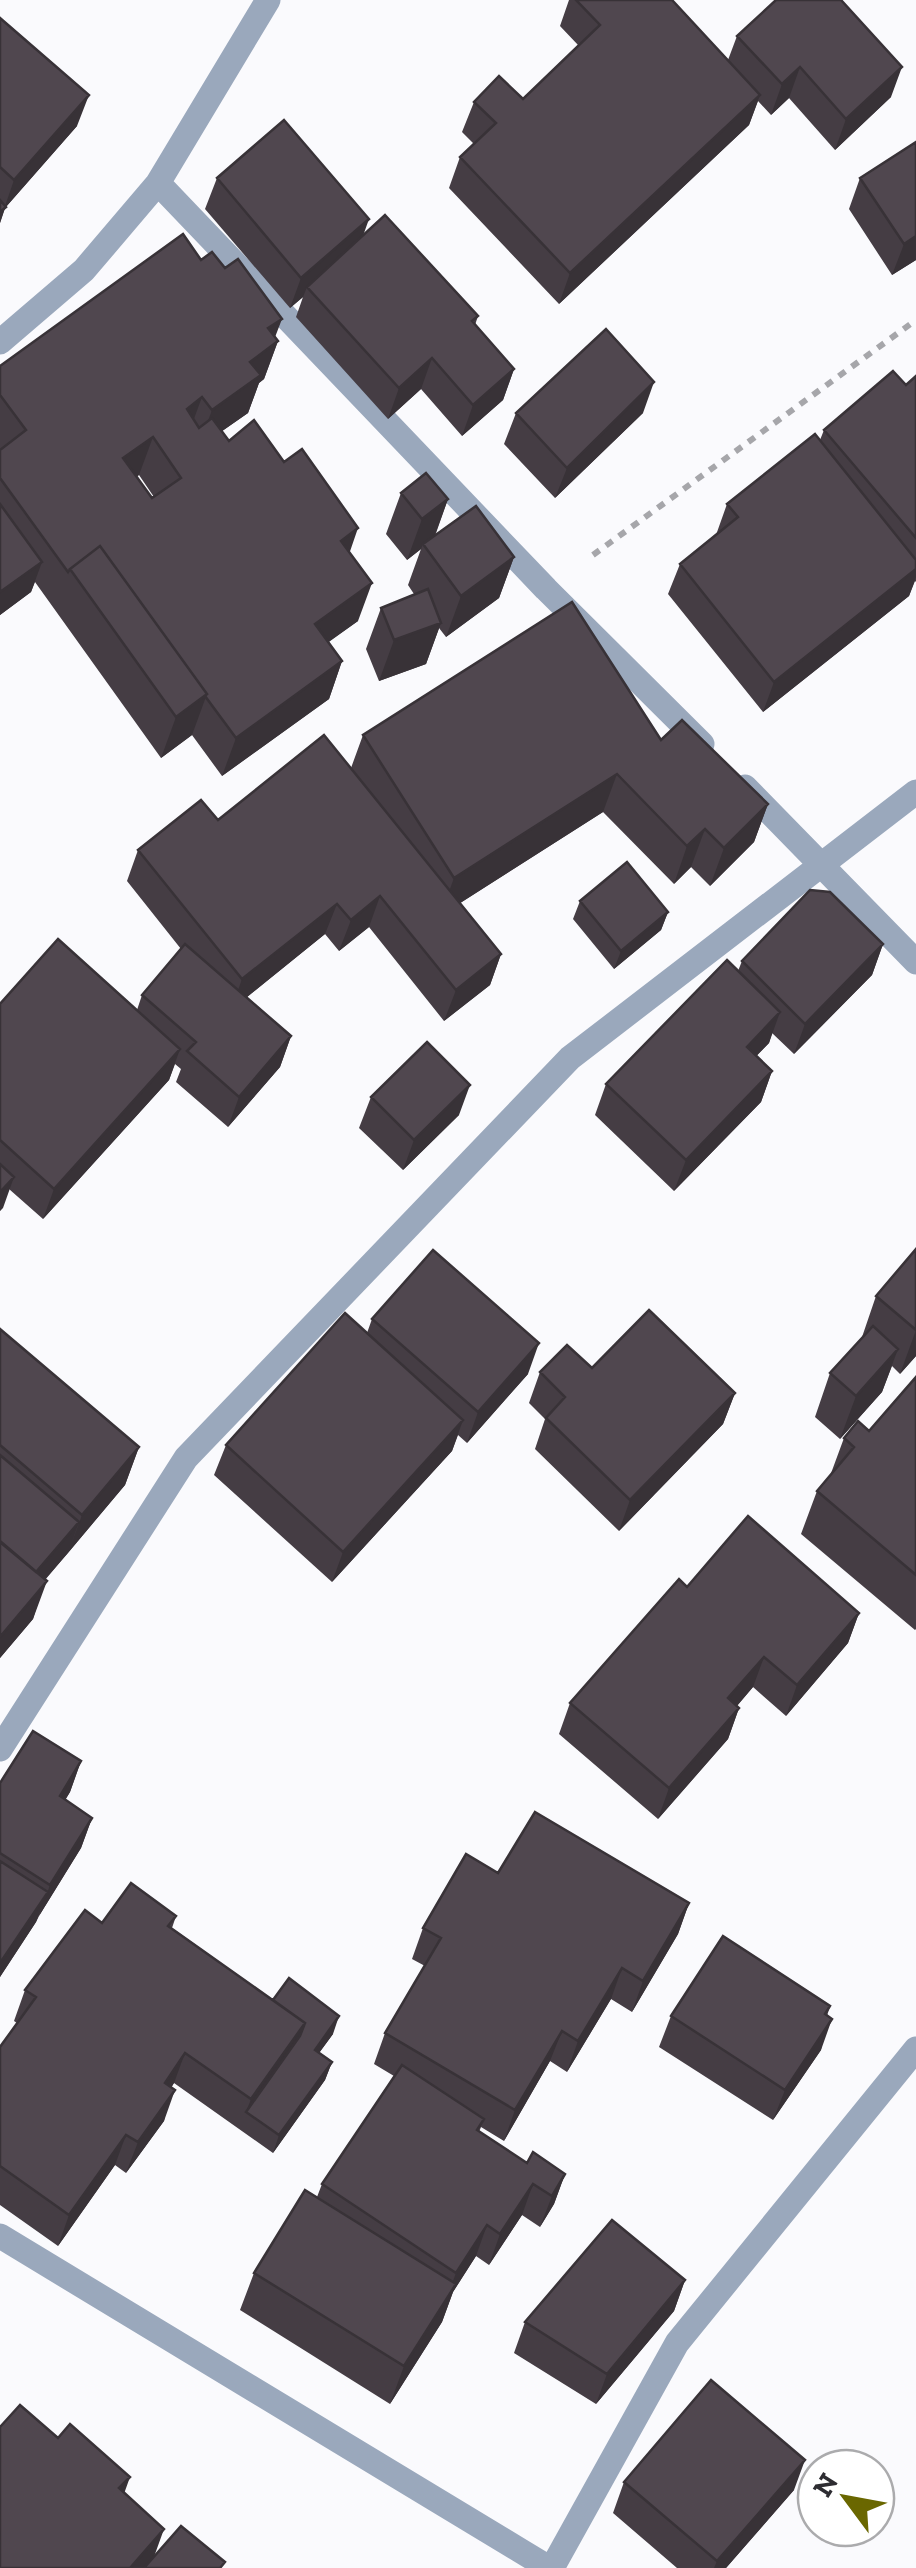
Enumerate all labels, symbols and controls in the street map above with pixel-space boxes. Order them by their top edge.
north arrow [796,2448,896,2548]
text: N [806,2467,845,2503]

